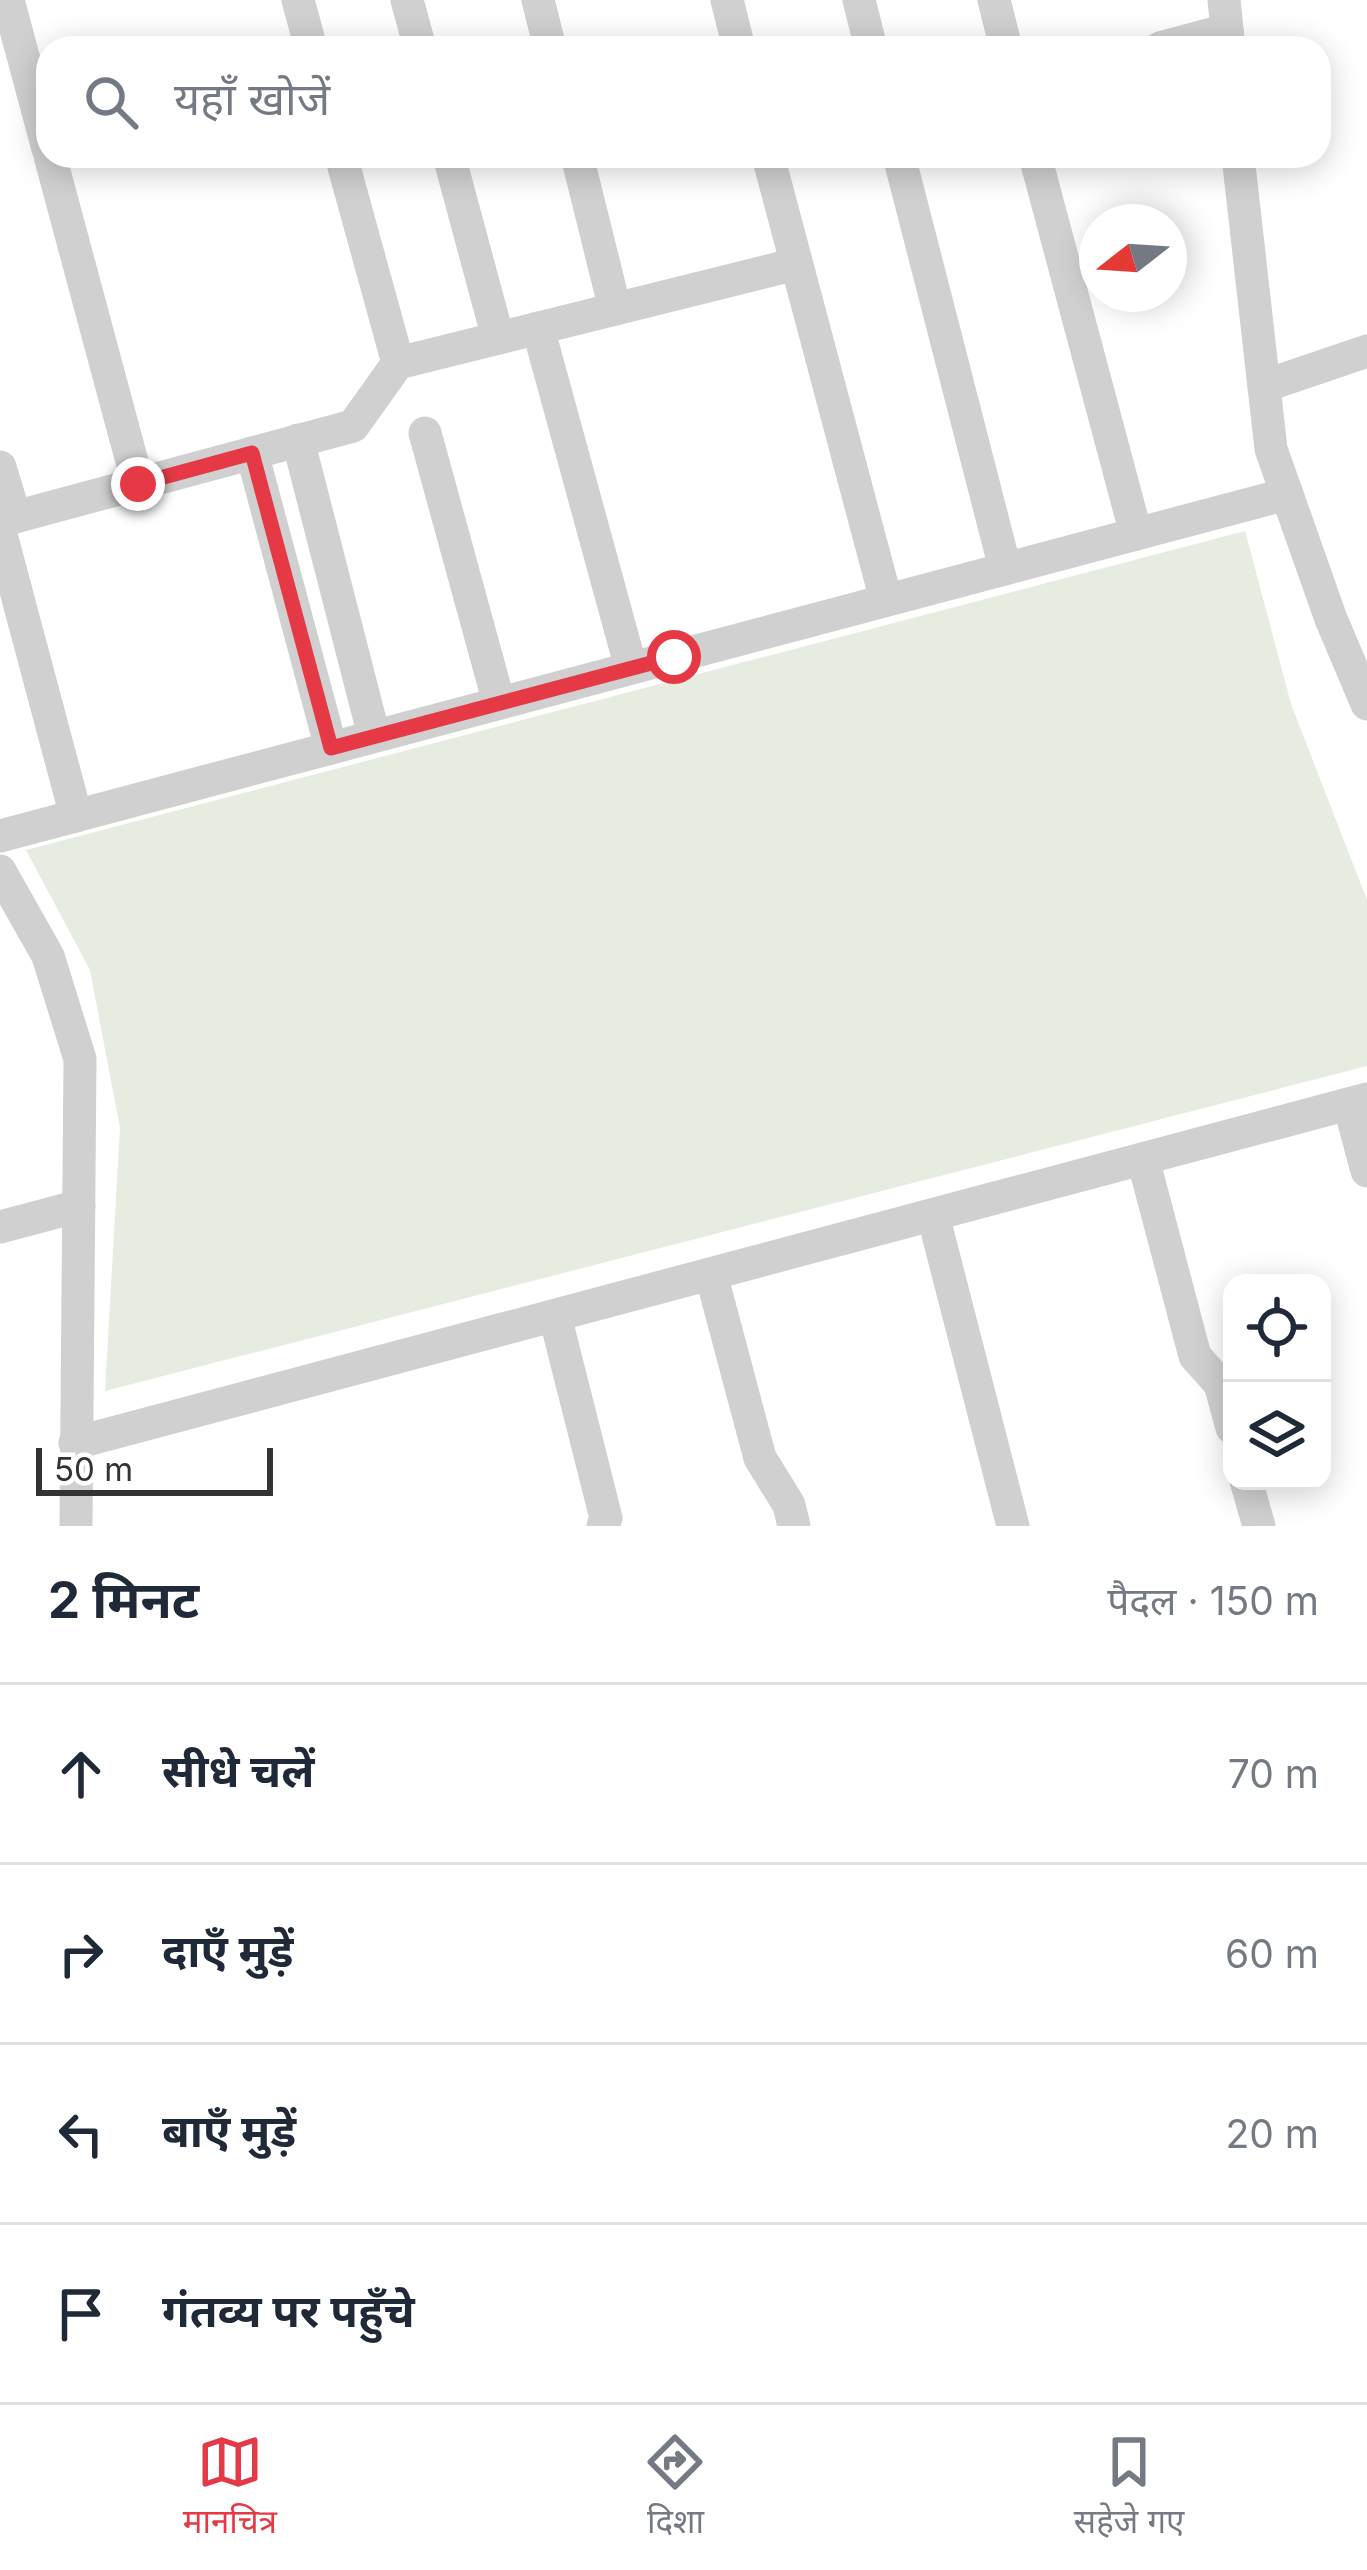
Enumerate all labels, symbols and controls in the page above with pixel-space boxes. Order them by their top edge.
search box [36,36,1331,168]
icon: search [78,69,144,135]
text: यहाँ खोजें [174,71,330,126]
north arrow [1079,204,1187,312]
route end [111,457,165,511]
route start [647,630,701,684]
map controls [1223,1274,1331,1490]
button: locate [1223,1274,1331,1382]
button: layers [1223,1382,1331,1490]
scale bar [36,1442,273,1495]
text: 50 m [54,1449,133,1489]
text: 2 मिनट [48,1569,199,1630]
text: पैदल · 150 m [1107,1577,1319,1624]
icon: ahead [48,1741,114,1807]
text: सीधे चलें [162,1743,315,1798]
text: 70 m [1228,1750,1319,1797]
icon: right [48,1921,114,1987]
text: दाएँ मुड़ें [162,1923,293,1978]
text: 60 m [1225,1930,1319,1977]
icon: left [48,2101,114,2167]
text: बाएँ मुड़ें [162,2103,296,2158]
text: 20 m [1225,2110,1319,2157]
icon: arrive [48,2281,114,2347]
text: गंतव्य पर पहुँचे [162,2283,415,2338]
tab: मानचित्र [183,2429,277,2546]
tab: दिशा [642,2429,708,2546]
tab: सहेजे गए [1074,2429,1184,2546]

